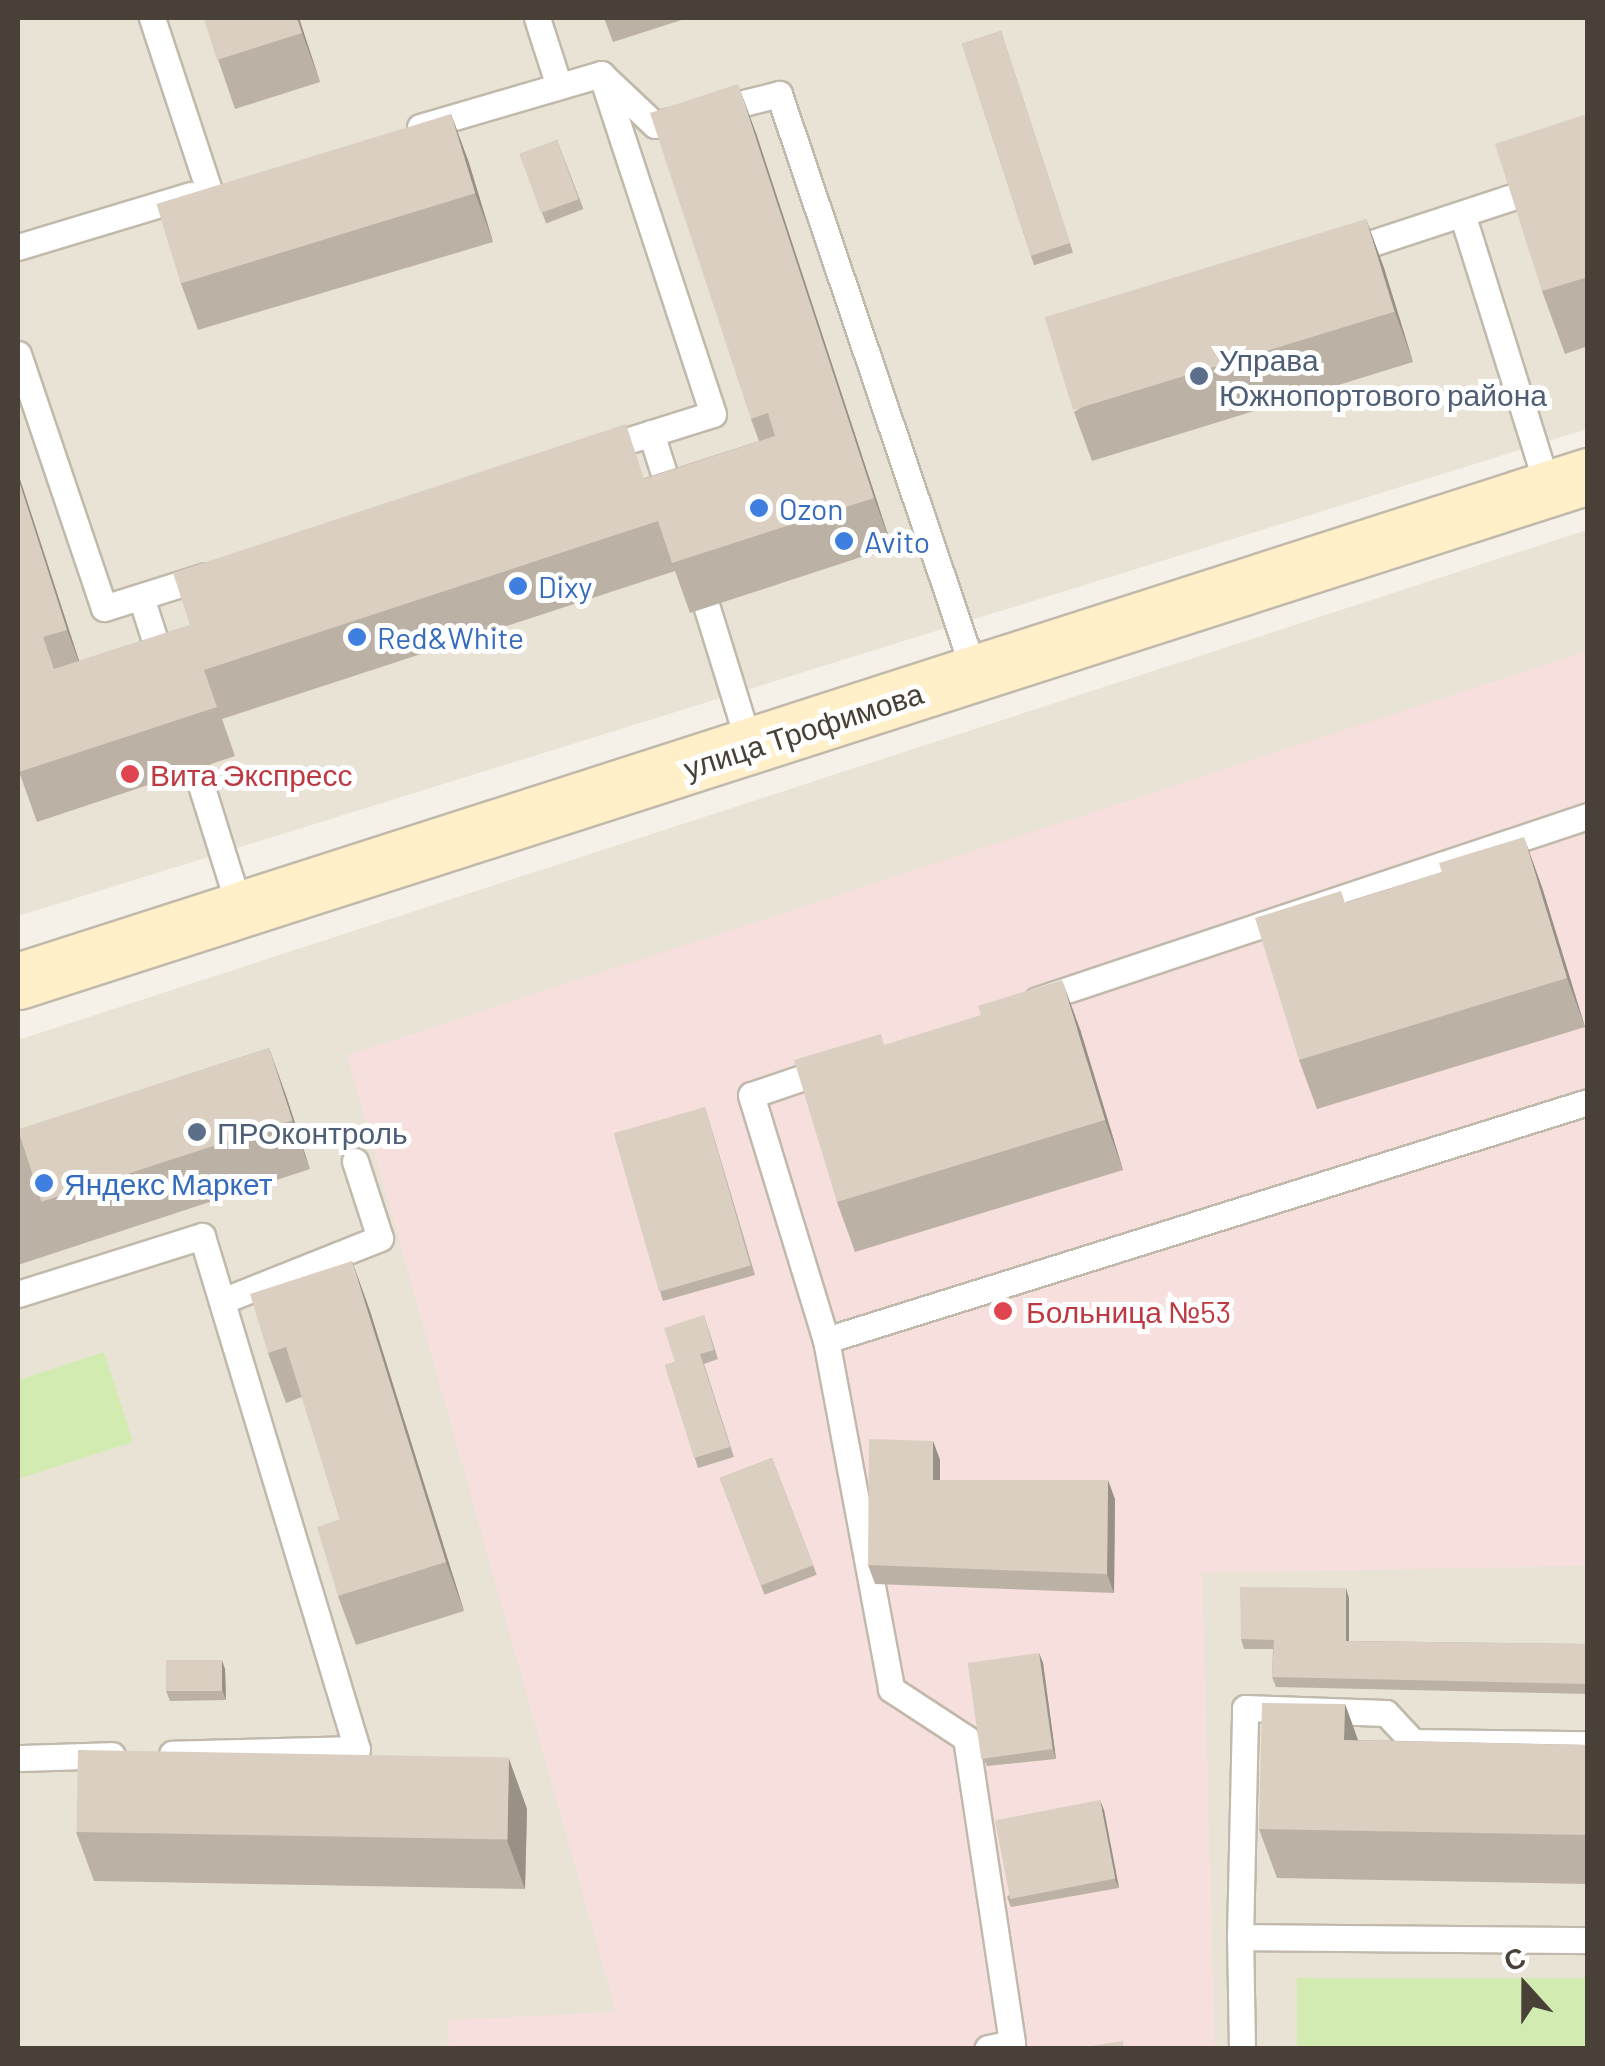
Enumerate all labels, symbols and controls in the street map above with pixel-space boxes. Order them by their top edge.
place label: Управа Южнопортового района [1219,341,1547,412]
marker: Управа Южнопортового района [1188,365,1210,387]
place label: Ozon [779,490,844,526]
marker: Ozon [748,497,770,519]
place label: Avito [864,523,930,559]
marker: Avito [833,530,855,552]
place label: Dixy [538,568,592,604]
marker: Dixy [507,575,529,597]
place label: Red&White [377,619,524,655]
marker: Red&White [346,626,368,648]
street label: улица Трофимова [679,674,927,786]
place label: Вита Экспресс [150,756,352,792]
marker: Вита Экспресс [119,763,141,785]
place label: ПРОконтроль [217,1114,408,1150]
marker: ПРОконтроль [186,1121,208,1143]
place label: Яндекс Маркет [64,1165,272,1201]
marker: Яндекс Маркет [33,1172,55,1194]
place label: Больница №53 [1026,1293,1231,1329]
marker: Больница №53 [990,1298,1016,1324]
north arrow [1475,1936,1575,2036]
text: С [1499,1938,1530,1977]

